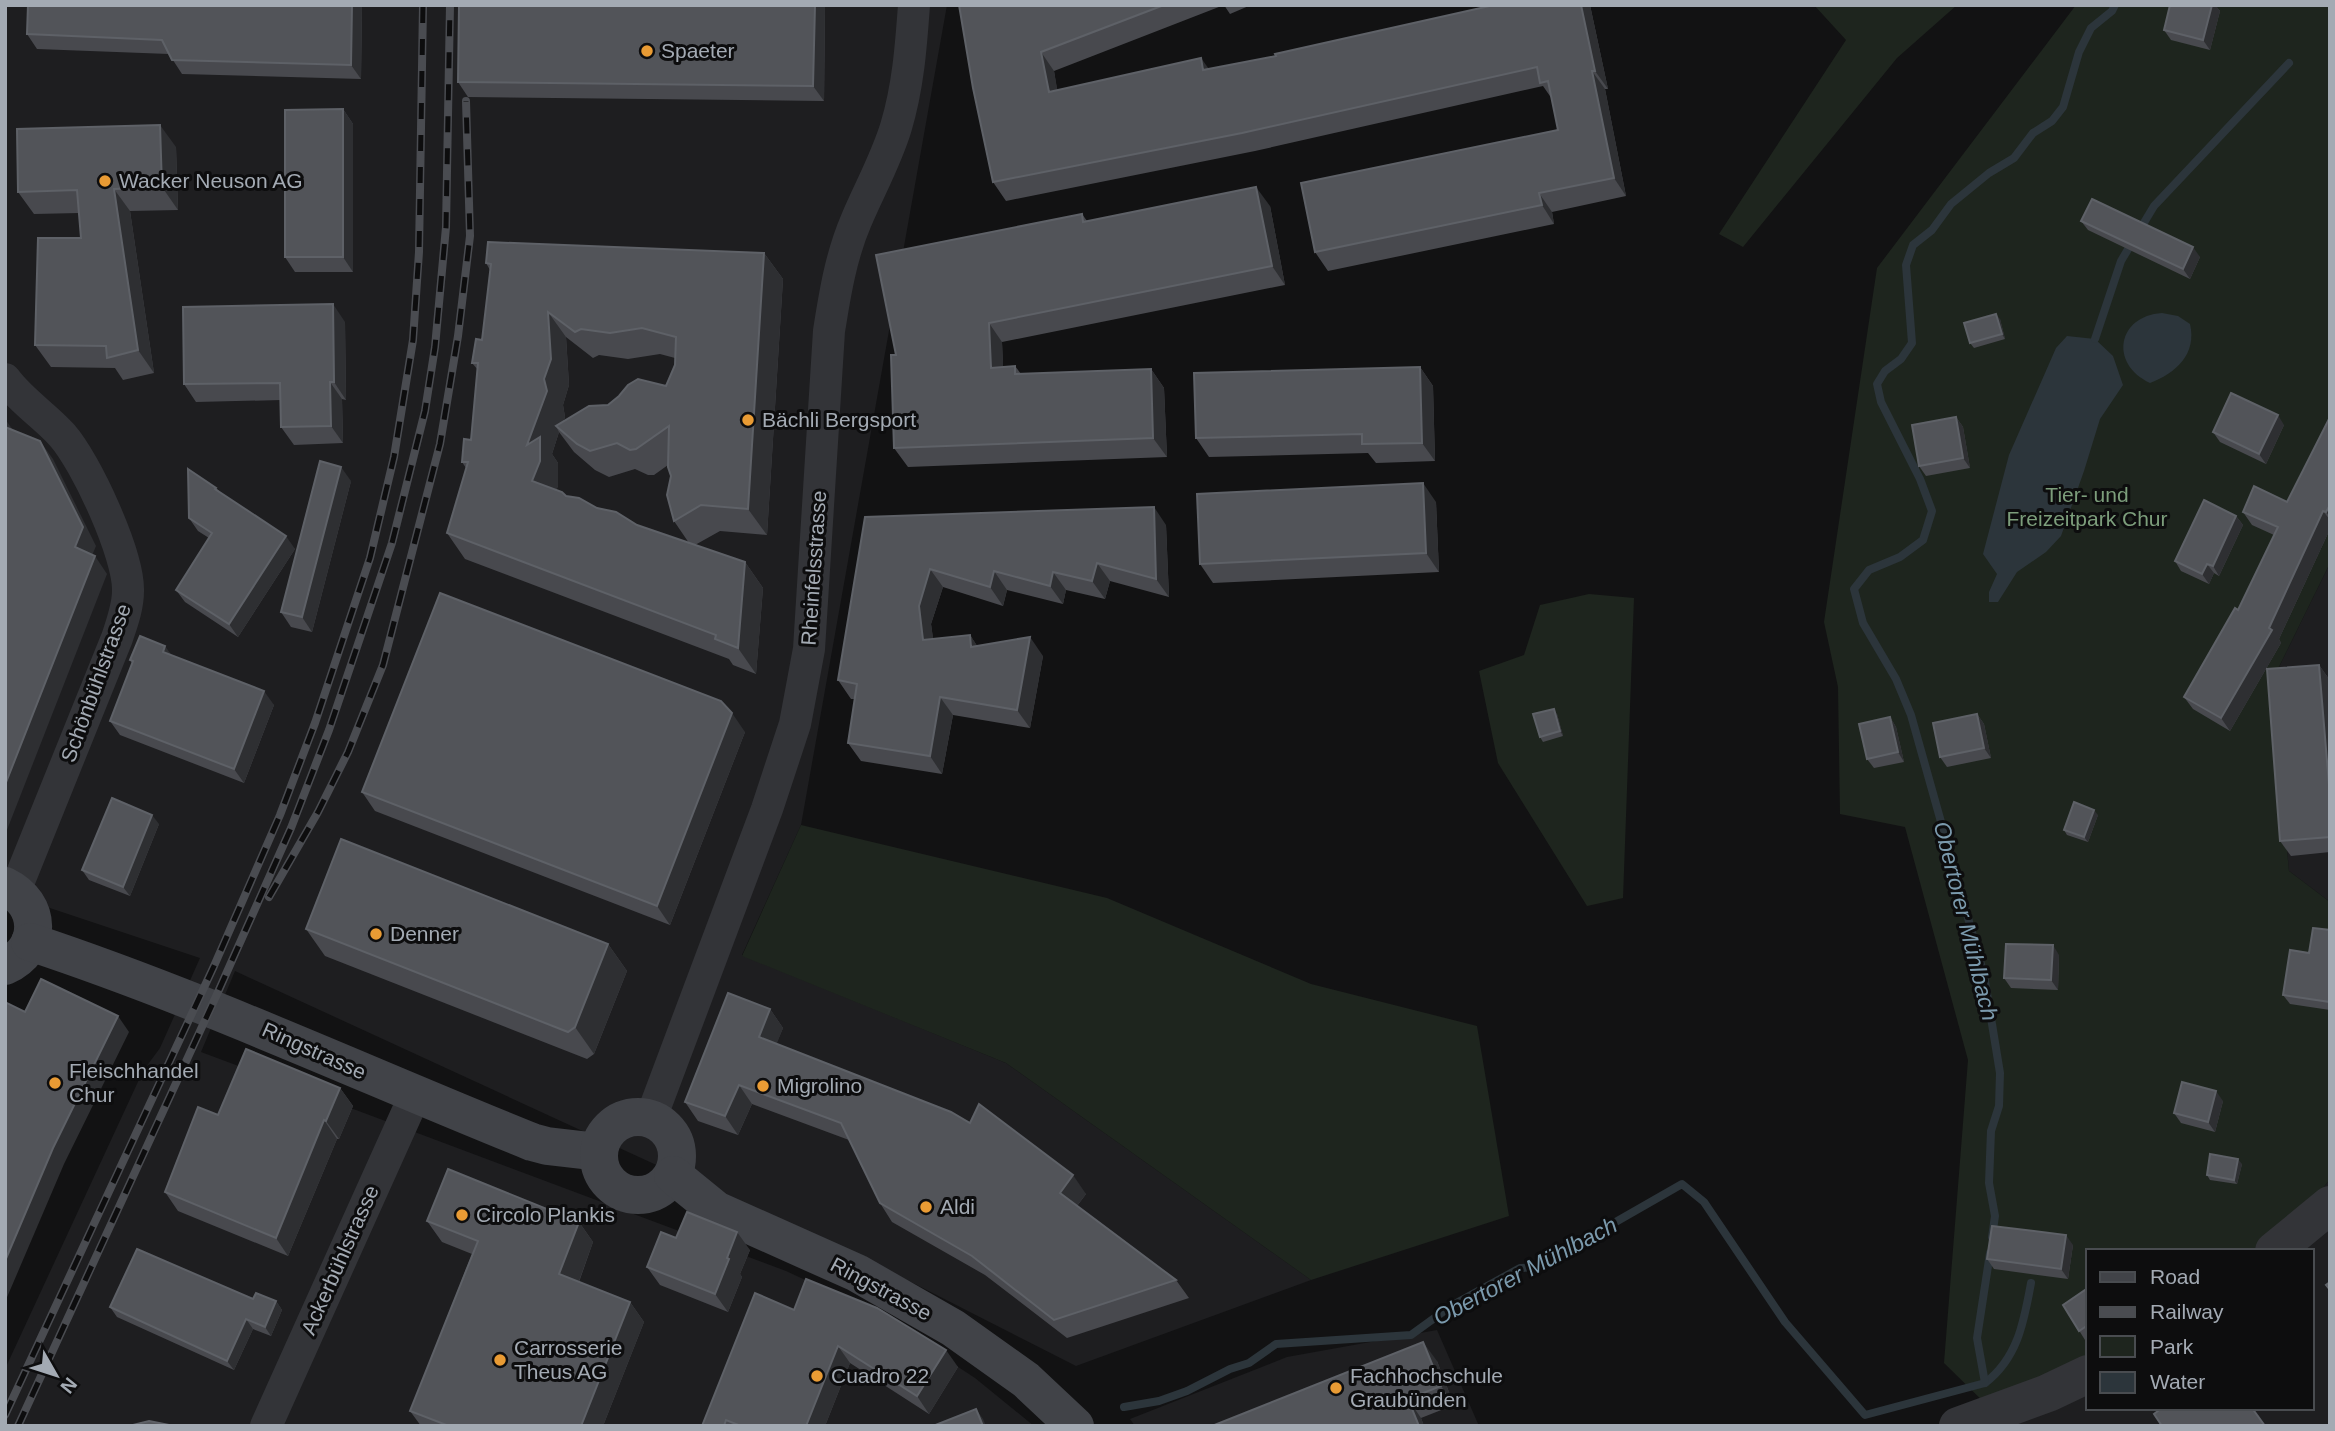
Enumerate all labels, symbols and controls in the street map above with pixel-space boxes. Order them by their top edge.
place label: Spaeter [661,39,735,62]
marker: Spaeter [639,43,655,59]
place label: Wacker Neuson AG [119,169,303,192]
marker: Wacker Neuson AG [97,173,113,189]
place label: Bächli Bergsport [762,408,916,431]
marker: Bächli Bergsport [740,412,756,428]
park label: Tier- und Freizeitpark Chur [2006,483,2168,530]
street label: Rheinfelsstrasse [797,490,830,646]
street label: Schönbühlstrasse [56,600,135,765]
water label: Obertorer Mühlbach [1929,819,2003,1023]
place label: Denner [390,922,459,945]
marker: Denner [368,926,384,942]
street label: Ringstrasse [259,1017,370,1084]
place label: Fleischhandel Chur [69,1059,199,1106]
place label: Migrolino [777,1074,862,1097]
marker: Fleischhandel Chur [47,1075,63,1091]
marker: Migrolino [755,1078,771,1094]
street label: Ackerbühlstrasse [296,1182,383,1338]
place label: Aldi [940,1195,975,1218]
marker: Aldi [918,1199,934,1215]
place label: Circolo Plankis [476,1203,615,1226]
marker: Circolo Plankis [454,1207,470,1223]
water label: Obertorer Mühlbach [1429,1212,1621,1330]
legend [2086,1249,2314,1410]
street label: Ringstrasse [827,1252,936,1325]
text: Road [2150,1265,2200,1288]
text: Railway [2150,1300,2224,1323]
text: Park [2150,1335,2194,1358]
place label: Carrosserie Theus AG [514,1336,623,1383]
north arrow [21,1340,91,1410]
marker: Carrosserie Theus AG [492,1352,508,1368]
place label: Cuadro 22 [831,1364,929,1387]
place label: Fachhochschule Graubünden [1350,1364,1503,1411]
marker: Cuadro 22 [809,1368,825,1384]
text: Water [2150,1370,2205,1393]
text: N [56,1373,81,1397]
marker: Fachhochschule Graubünden [1328,1380,1344,1396]

